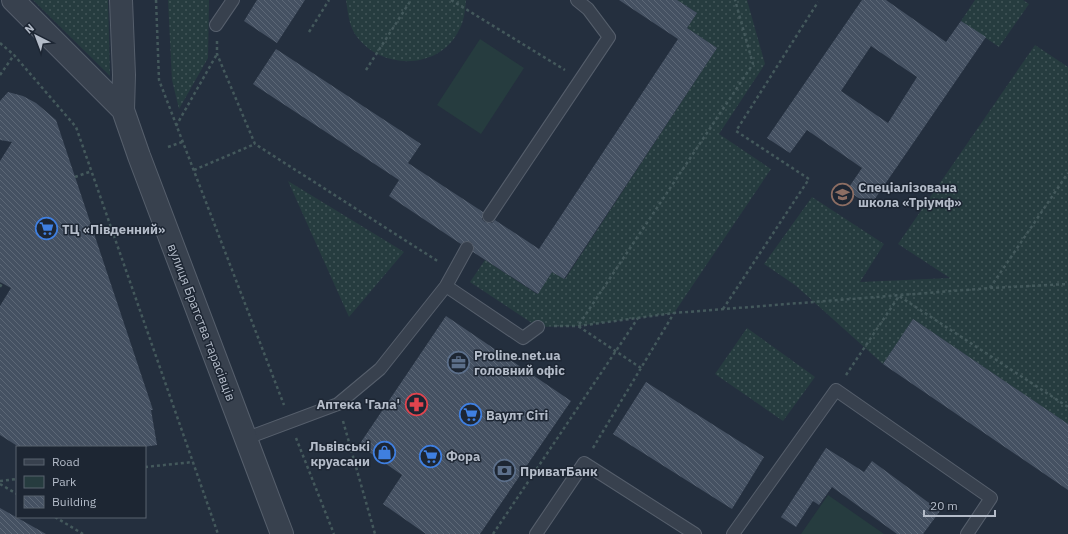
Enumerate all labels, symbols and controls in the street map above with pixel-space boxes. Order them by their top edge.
north arrow [16,16,56,56]
text: N [22,21,37,36]
place label: Спеціалізована школа «Тріумф» [858,179,962,211]
school or university icon: Спеціалізована школа «Тріумф» [830,181,856,207]
supermarket icon: ТЦ «Південний» [33,216,59,242]
place label: ТЦ «Південний» [62,221,165,238]
street label: вулиця Братства тарасівців [164,241,239,403]
place label: Proline.net.ua головний офіс [474,347,565,379]
office icon: Proline.net.ua головний офіс [445,349,471,375]
pharmacy icon: Аптека 'Гала' [403,391,429,417]
place label: Аптека 'Гала' [316,396,400,413]
supermarket icon: Ваулт Сіті [457,402,483,428]
place label: Ваулт Сіті [486,407,548,424]
place label: Львівські круасани [309,438,370,470]
shop icon: Львівські круасани [372,440,398,466]
supermarket icon: Фора [418,443,444,469]
legend [16,446,146,518]
place label: Фора [446,448,480,465]
text: Road [52,454,80,469]
bank icon: ПриватБанк [491,458,517,484]
place label: ПриватБанк [520,463,598,480]
text: Park [52,474,77,489]
scale bar [924,492,995,518]
text: Building [52,494,97,509]
text: 20 m [930,498,958,513]

